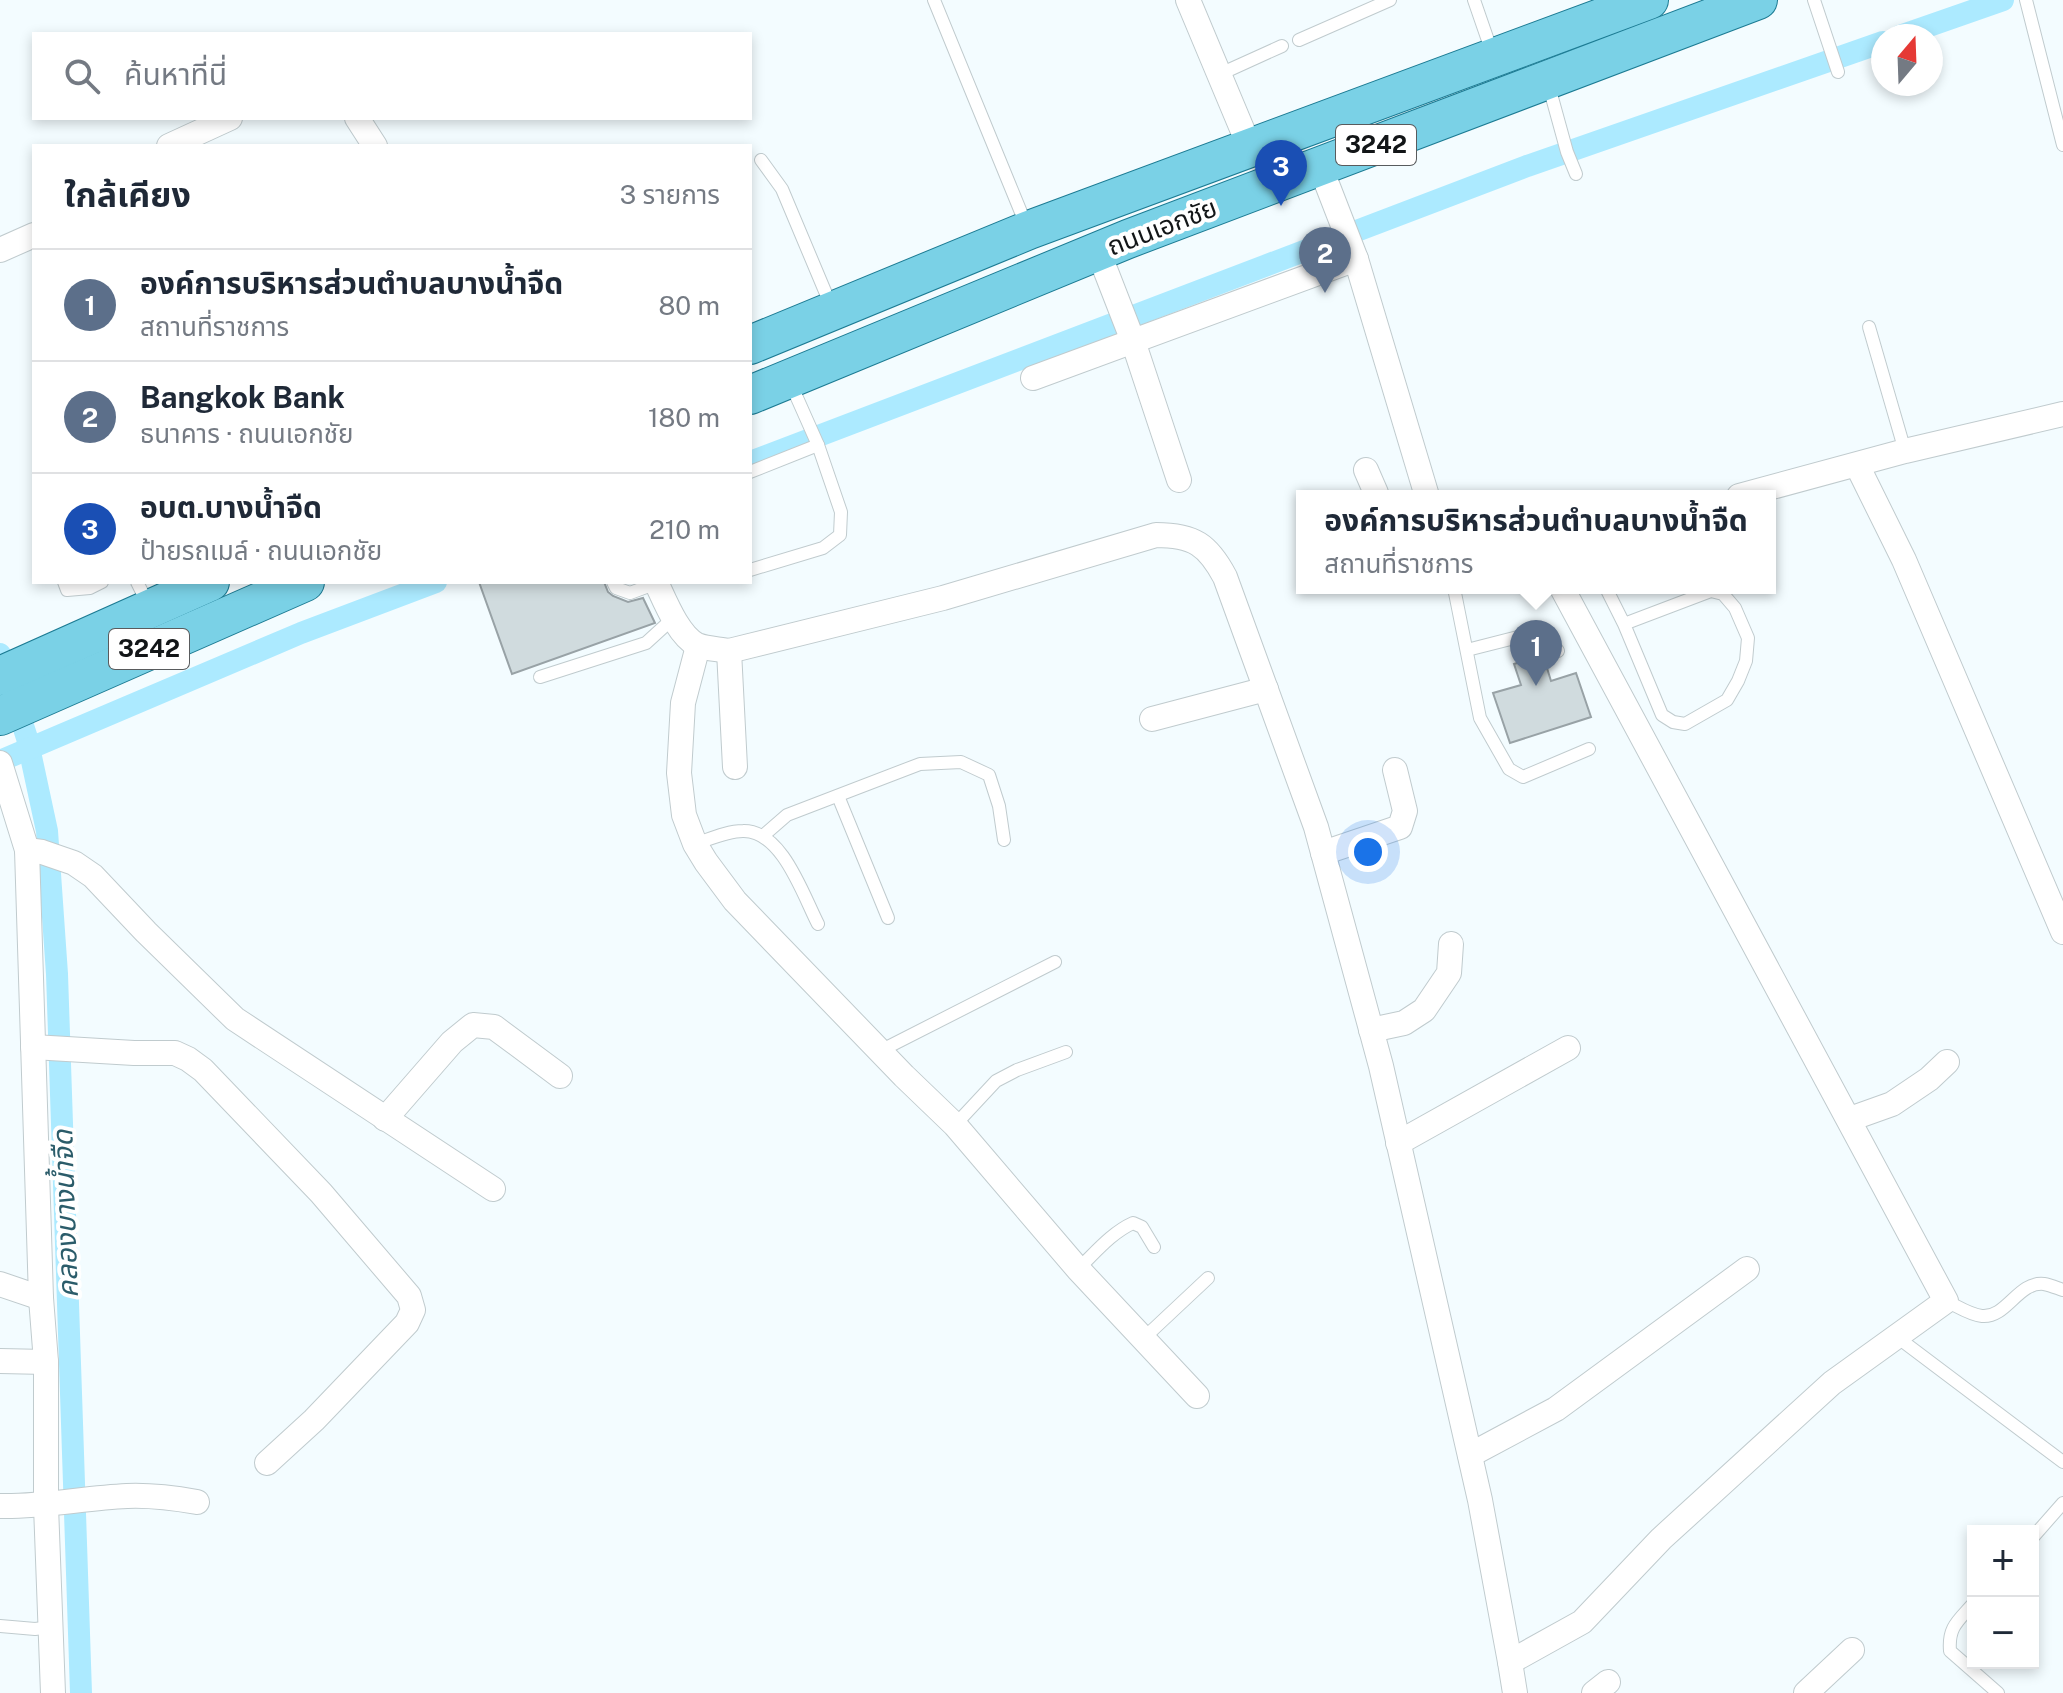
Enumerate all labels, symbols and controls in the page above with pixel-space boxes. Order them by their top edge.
north arrow [1871,24,1943,96]
search box [32,32,752,120]
icon: search [60,54,104,98]
text: ค้นหาที่นี่ [124,56,227,92]
road number: 3242 [1336,125,1416,165]
pin: 3 [1255,140,1307,206]
text: ใกล้เคียง [64,175,191,215]
text: 3 รายการ [620,179,720,210]
street label: ถนนเอกชัย [1102,191,1221,262]
pin: 2 [1299,227,1351,293]
text: องค์การบริหารส่วนตำบลบางน้ำจืด [140,265,563,301]
text: 1 [84,290,96,321]
text: 80 m [659,290,720,321]
text: สถานที่ราชการ [140,311,289,342]
text: Bangkok Bank [140,379,345,415]
text: 2 [82,402,98,433]
text: 180 m [648,402,720,433]
text: ธนาคาร · ถนนเอกชัย [140,418,354,449]
text: อบต.บางน้ำจืด [140,489,322,525]
popup [1296,490,1776,594]
text: องค์การบริหารส่วนตำบลบางน้ำจืด [1324,502,1748,538]
text: 3 [81,514,99,545]
text: 210 m [649,514,720,545]
text: ป้ายรถเมล์ · ถนนเอกชัย [140,535,382,566]
text: สถานที่ราชการ [1324,548,1474,579]
pin: 1 [1510,620,1562,686]
road number: 3242 [109,629,189,669]
your location [1348,832,1388,872]
water label: คลองบางน้ำจืด [43,1129,84,1299]
map controls [1967,1525,2039,1669]
button: + [1967,1525,2039,1597]
button: − [1967,1597,2039,1669]

